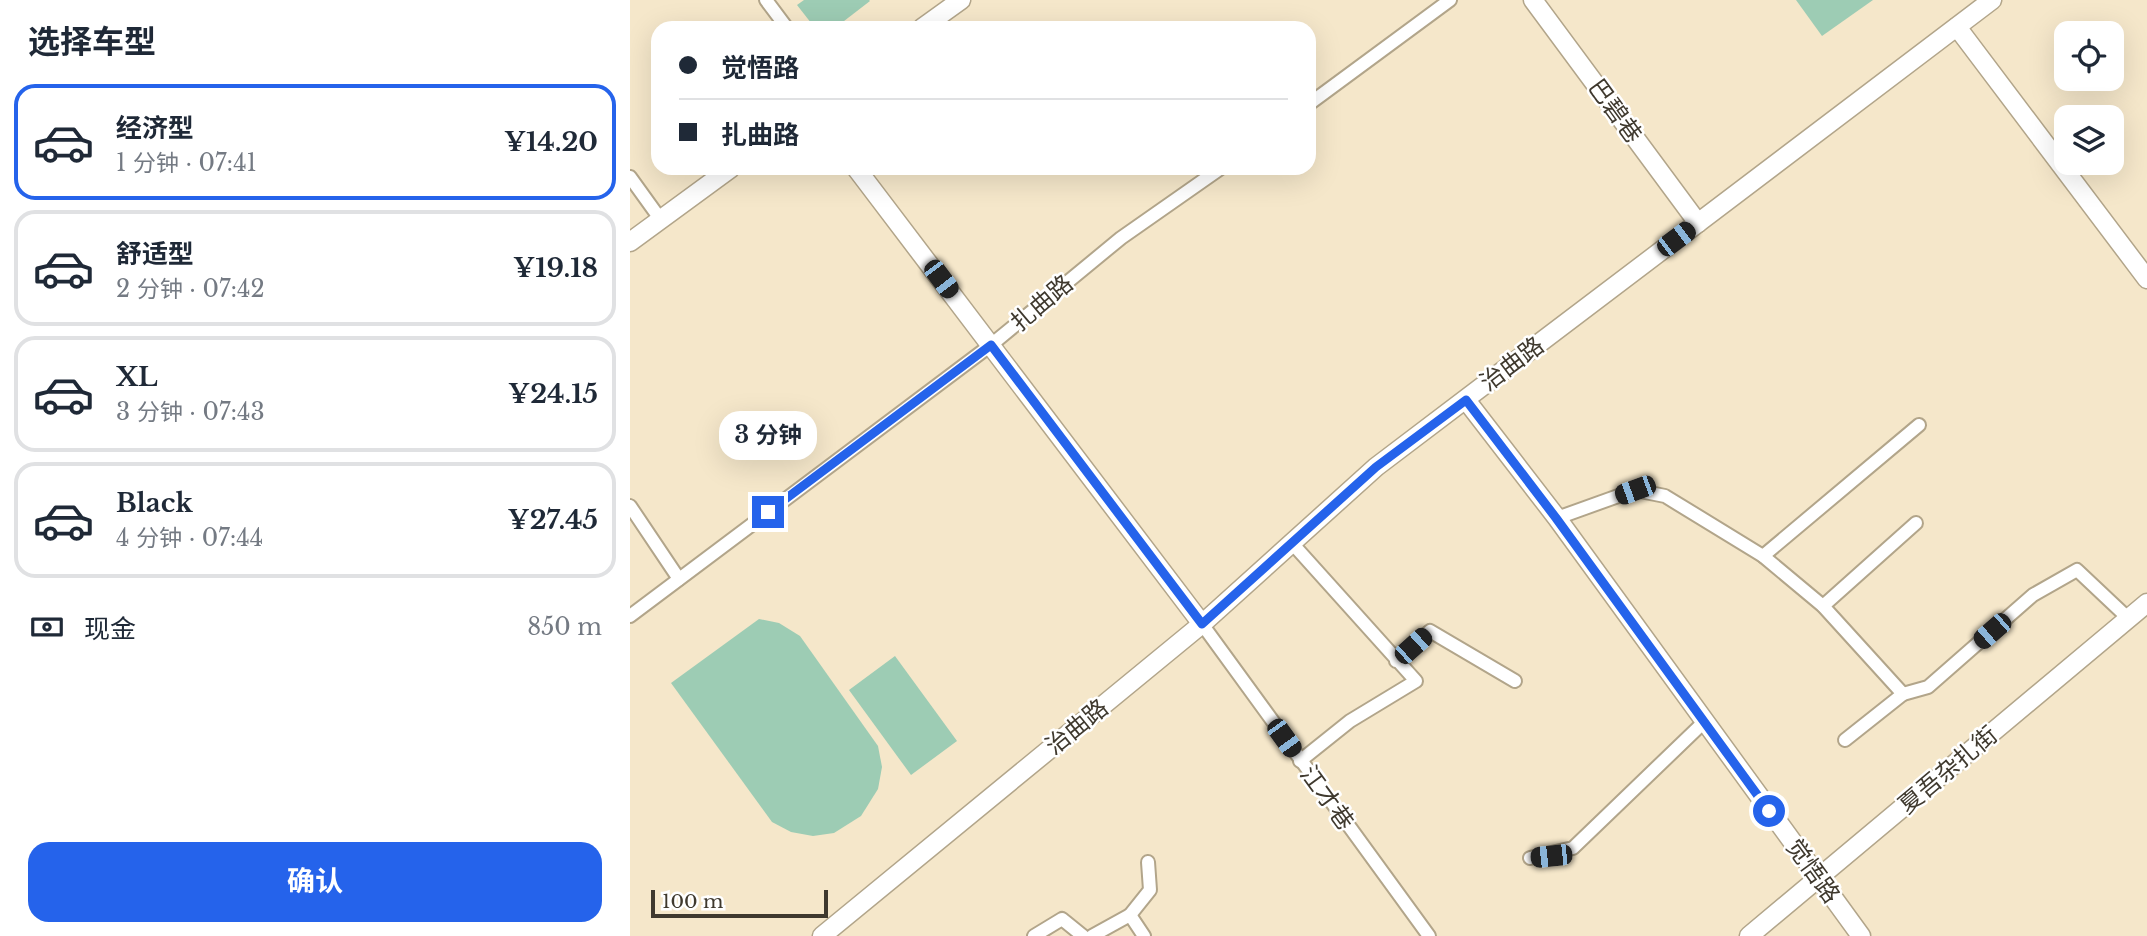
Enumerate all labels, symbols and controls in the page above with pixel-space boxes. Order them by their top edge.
map controls [2054,21,2124,175]
button: locate [2054,21,2124,91]
text: 选择车型 [28,22,156,62]
text: 觉悟路 [721,52,799,84]
street label: 巴碧巷 [1583,73,1648,148]
button: layers [2054,105,2124,175]
icon: car [32,111,95,174]
text: 经济型 [116,112,194,144]
text: 扎曲路 [721,119,799,151]
text: ¥14.20 [504,126,598,158]
text: 1 分钟 · 07:41 [116,149,257,177]
car [1653,218,1700,260]
icon: car [32,237,95,300]
text: 舒适型 [116,238,194,270]
text: ¥19.18 [513,252,598,284]
car [920,256,963,302]
street label: 扎曲路 [1005,268,1079,337]
text: 2 分钟 · 07:42 [116,275,265,303]
street label: 治曲路 [1474,330,1549,397]
text: XL [116,361,158,393]
icon: car [32,363,95,426]
text: ¥24.15 [508,378,598,410]
text: 3 分钟 · 07:43 [116,398,265,426]
callout: 3 分钟 [719,410,817,460]
text: 3 分钟 [735,421,801,449]
car [1612,473,1659,507]
text: Black [116,487,193,519]
icon: car [32,489,95,552]
route end [752,496,784,528]
text: ¥27.45 [508,504,598,536]
text: 4 分钟 · 07:44 [116,524,263,552]
icon: cash [28,608,66,646]
car [1970,609,2015,653]
text: 现金 [84,613,136,645]
text: 850 m [527,613,602,641]
car [1391,624,1436,668]
street label: 治曲路 [1040,693,1114,761]
car [1264,715,1305,761]
street label: 夏吾杂扎街 [1892,720,2003,819]
street label: 江才巷 [1295,760,1360,835]
route start [1753,795,1785,827]
street label: 觉悟路 [1781,833,1846,908]
button: 确认 [28,842,602,922]
car [1530,843,1573,869]
scale bar [651,887,828,919]
text: 100 m [662,890,723,913]

